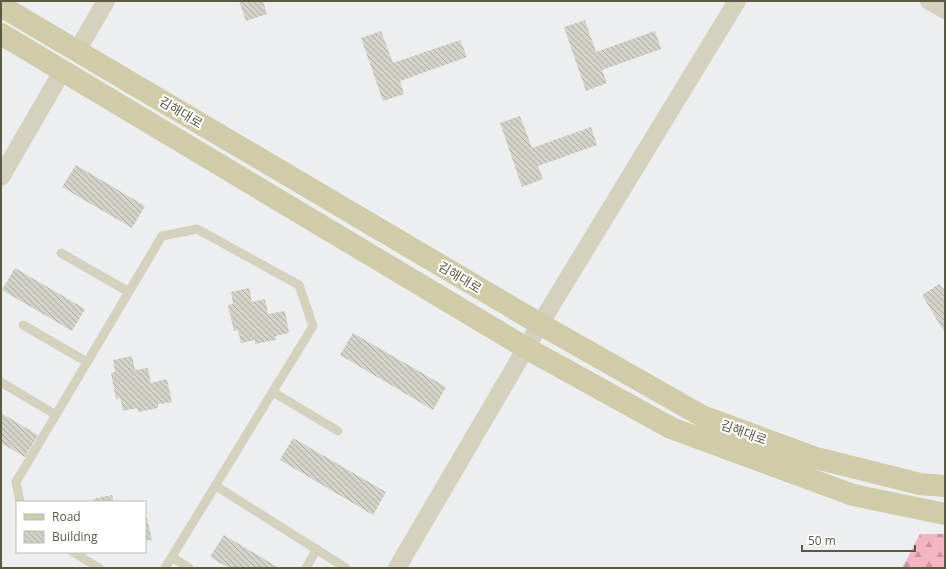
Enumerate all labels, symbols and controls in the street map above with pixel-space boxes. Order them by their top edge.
street label: 김해대로 [156,92,206,132]
street label: 김해대로 [435,257,485,297]
street label: 김해대로 [718,415,770,449]
legend [16,501,146,553]
text: Road [52,508,81,525]
scale bar [802,527,915,553]
text: Building [52,528,98,545]
text: 50 m [808,532,836,549]

